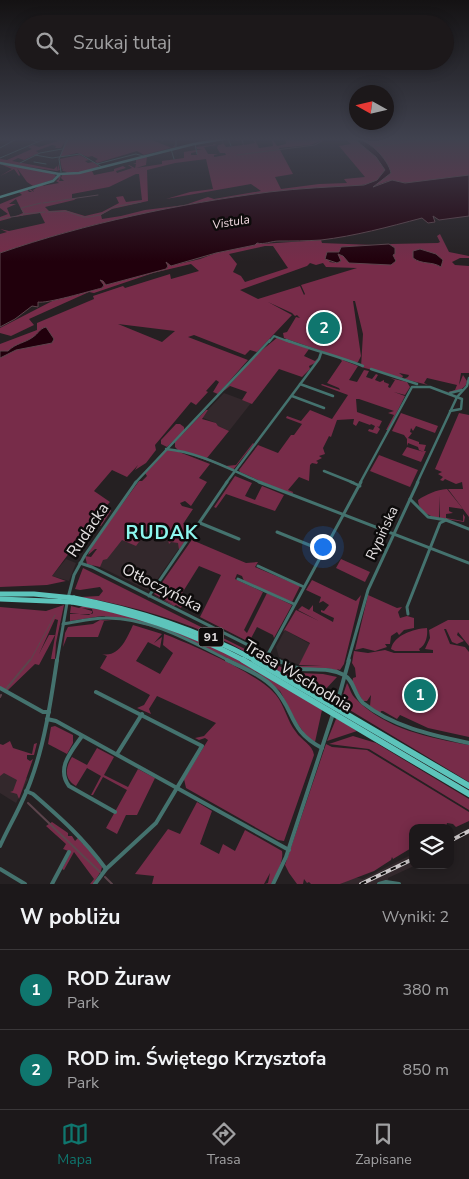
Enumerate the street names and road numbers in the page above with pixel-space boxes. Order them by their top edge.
street label: Rudacka [62,498,114,562]
street label: Rypińska [361,503,403,563]
street label: Otłoczyńska [118,558,206,618]
road number: 91 [198,628,224,646]
street label: Trasa Wschodnia [240,635,356,717]

